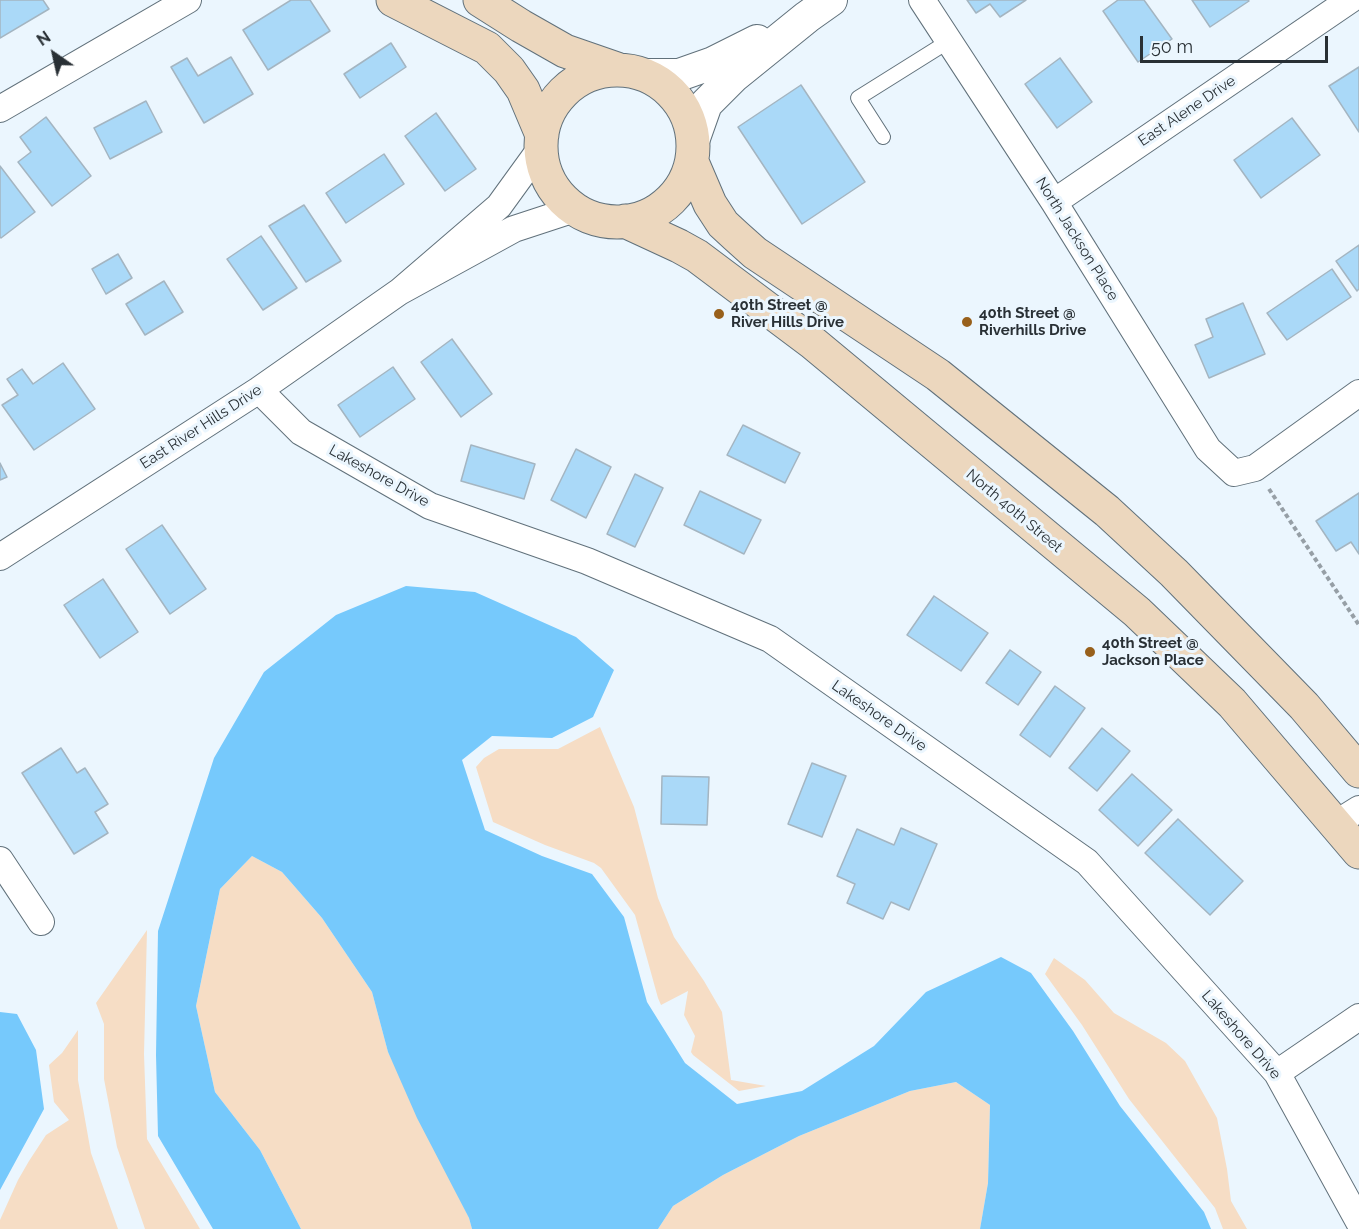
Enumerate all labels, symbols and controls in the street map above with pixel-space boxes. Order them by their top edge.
north arrow [24,24,84,84]
scale bar [1143,24,1330,62]
text: N [33,27,54,50]
text: 50 m [1151,36,1193,57]
street label: East Alene Drive [1135,72,1239,150]
street label: North Jackson Place [1032,174,1122,304]
place label: 40th Street @ River Hills Drive [731,296,844,331]
place label: 40th Street @ Riverhills Drive [979,304,1086,339]
marker: 40th Street @ River Hills Drive [712,307,726,321]
marker: 40th Street @ Riverhills Drive [960,315,974,329]
street label: East River Hills Drive [137,381,265,473]
street label: Lakeshore Drive [326,441,432,511]
street label: North 40th Street [962,466,1066,556]
place label: 40th Street @ Jackson Place [1102,634,1204,669]
marker: 40th Street @ Jackson Place [1083,645,1097,659]
street label: Lakeshore Drive [828,677,930,755]
street label: Lakeshore Drive [1198,987,1284,1083]

